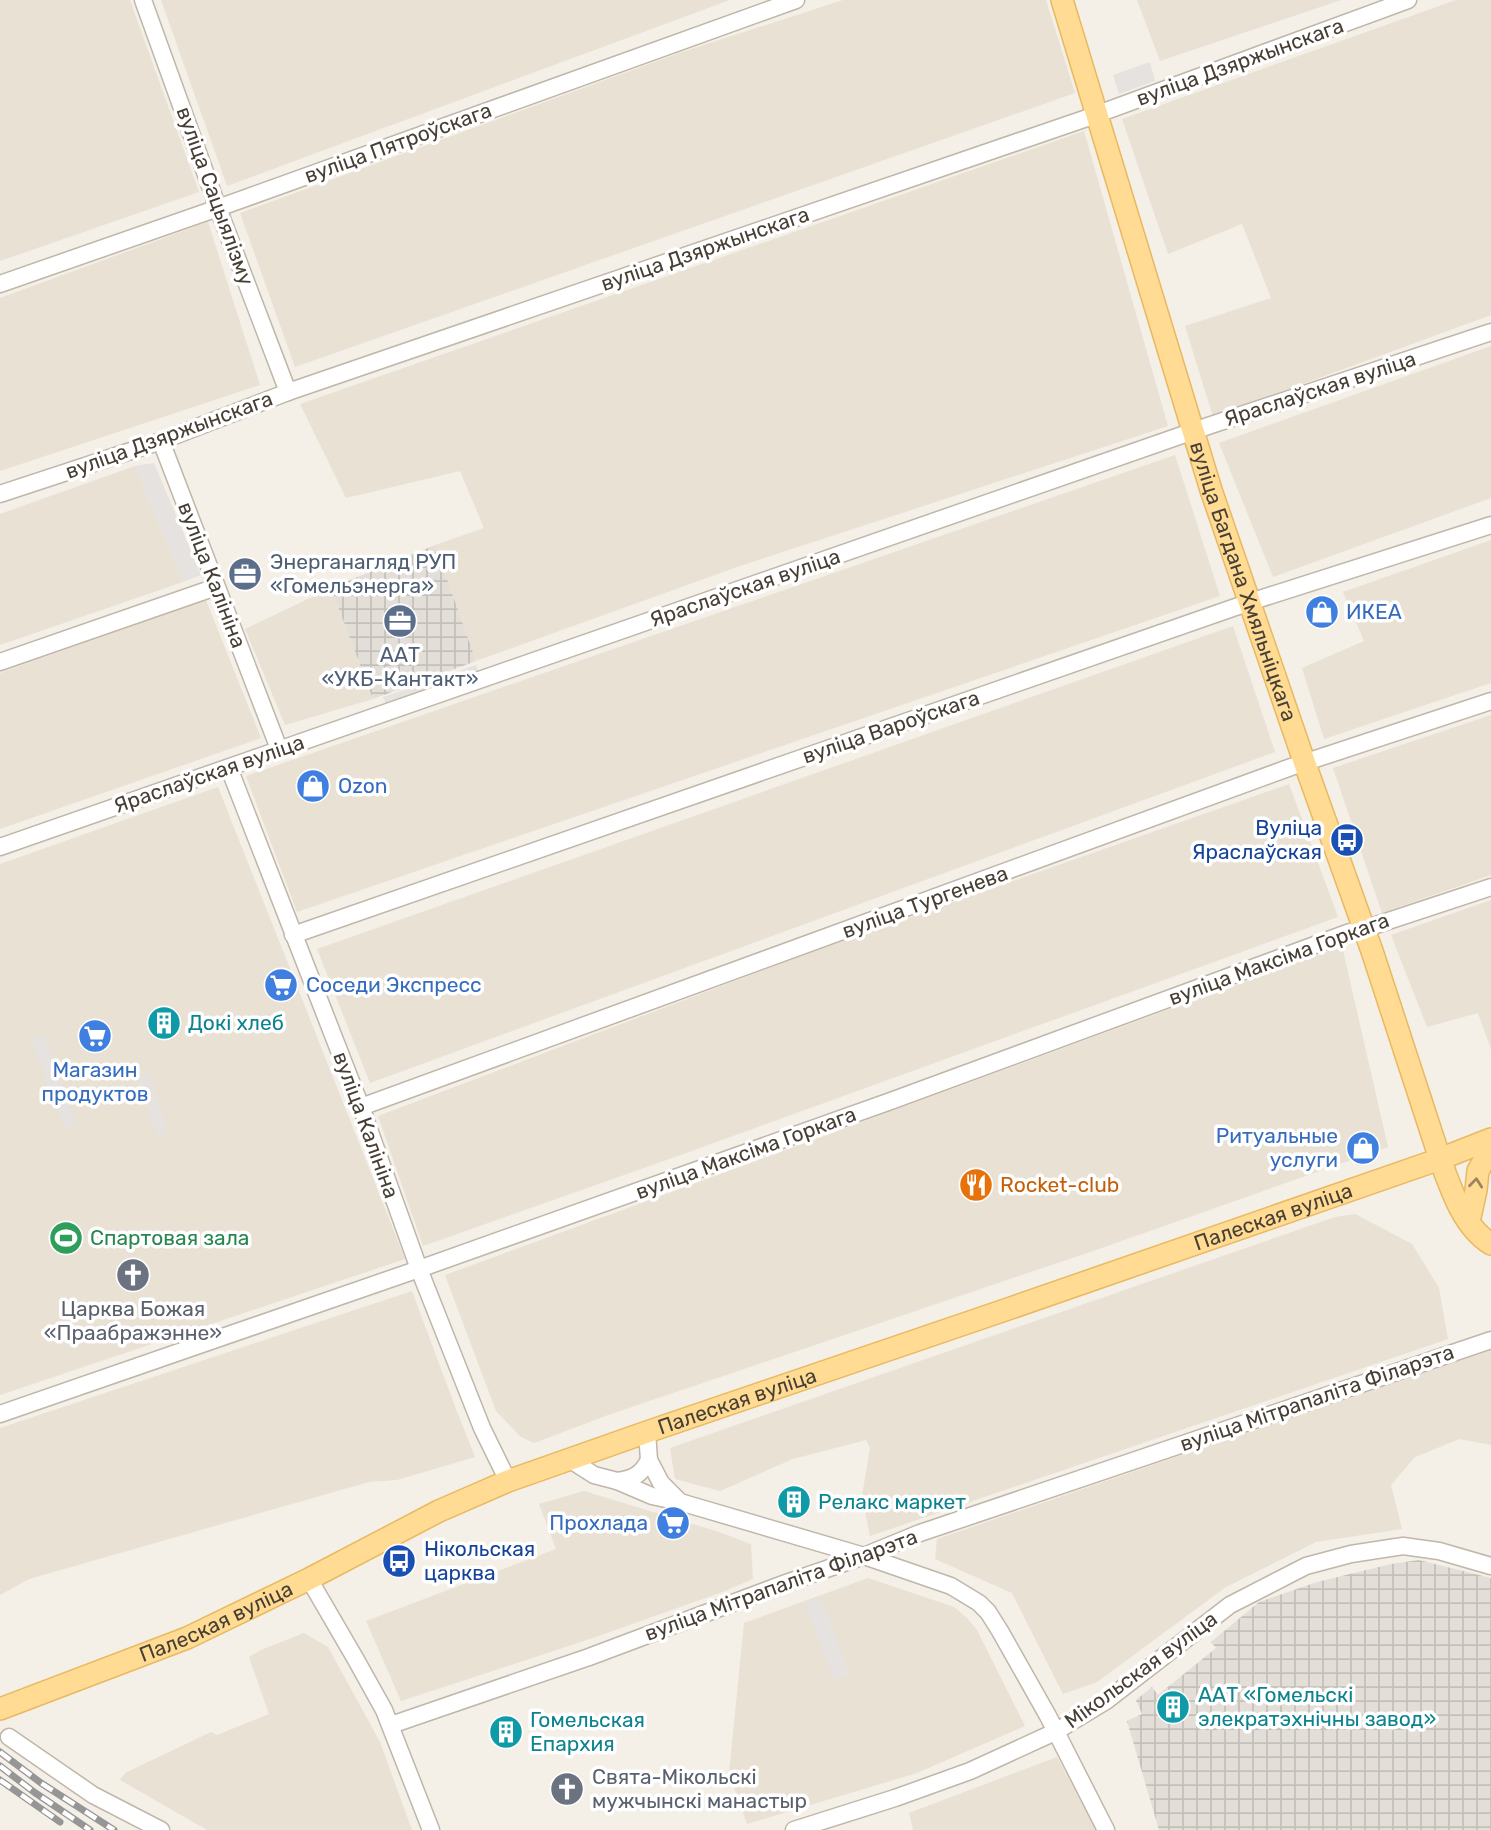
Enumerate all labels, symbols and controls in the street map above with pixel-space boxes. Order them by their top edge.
street label: вуліца Дзяржынскага [1133,12,1347,111]
street label: вуліца Пятроўскага [301,97,495,188]
street label: вуліца Сацыялізму [172,103,259,289]
street label: вуліца Дзяржынскага [597,201,812,296]
street label: Яраслаўская вуліца [1221,346,1419,431]
street label: вуліца Дзяржынскага [62,385,276,484]
street label: вуліца Багдана Хмяльніцкага [1185,438,1302,724]
street label: вуліца Калініна [173,498,252,651]
street label: Яраслаўская вуліца [646,543,843,632]
place label: Энерганагляд РУП «Гомельэнерга» [270,549,456,598]
office icon: Энерганагляд РУП «Гомельэнерга» [226,555,264,593]
shop icon: ИКЕА [1303,593,1341,631]
place label: ИКЕА [1346,599,1402,624]
office icon: ААТ «УКБ-Кантакт» [381,602,419,640]
place label: ААТ «УКБ-Кантакт» [322,642,478,691]
street label: вуліца Вароўскага [799,684,983,769]
street label: Яраслаўская вуліца [110,729,307,818]
shop icon: Ozon [294,767,332,805]
place label: Ozon [338,773,388,798]
place label: Вуліца Яраслаўская [1192,815,1322,864]
bus stop icon: Вуліца Яраслаўская [1328,821,1366,859]
street label: вуліца Тургенева [839,860,1011,943]
street label: вуліца Максіма Горкага [1165,907,1392,1010]
supermarket icon: Соседи Экспресс [262,966,300,1004]
place label: Соседи Экспресс [306,972,482,997]
building icon: Докі хлеб [145,1004,183,1042]
place label: Докі хлеб [188,1010,284,1035]
supermarket icon: Магазин продуктов [76,1017,114,1055]
street label: вуліца Калініна [328,1048,405,1202]
place label: Магазин продуктов [42,1057,148,1106]
street label: вуліца Максіма Горкага [632,1101,859,1204]
place label: Ритуальные услуги [1216,1123,1338,1172]
shop icon: Ритуальные услуги [1344,1129,1382,1167]
restaurant icon: Rocket-club [957,1166,995,1204]
place label: Rocket-club [1000,1172,1119,1197]
street label: Палеская вуліца [1190,1177,1356,1255]
one-way arrow [1469,1178,1484,1189]
sports icon: Спартовая зала [47,1219,85,1257]
place label: Спартовая зала [90,1225,249,1250]
church icon: Царква Божая «Праабражэнне» [114,1256,152,1294]
place label: Царква Божая «Праабражэнне» [44,1296,222,1345]
street label: вуліца Мітрапаліта Філарэта [1176,1339,1457,1456]
street label: Палеская вуліца [654,1362,820,1439]
building icon: Релакс маркет [775,1483,813,1521]
place label: Релакс маркет [818,1489,966,1514]
supermarket icon: Прохлада [654,1504,692,1542]
place label: Прохлада [549,1510,648,1535]
street label: вуліца Мітрапаліта Філарэта [641,1523,921,1646]
place label: Нікольская царква [424,1536,535,1585]
bus stop icon: Нікольская царква [380,1542,418,1580]
street label: Палеская вуліца [136,1576,297,1667]
street label: Мікольская вуліца [1060,1606,1222,1733]
place label: ААТ «Гомельскі элекратэхнічны завод» [1198,1682,1436,1731]
building icon: ААТ «Гомельскі элекратэхнічны завод» [1154,1688,1192,1726]
place label: Гомельская Епархия [530,1707,645,1756]
building icon: Гомельская Епархия [487,1713,525,1751]
place label: Свята-Мікольскі мужчынскі манастыр [592,1764,807,1813]
church icon: Свята-Мікольскі мужчынскі манастыр [548,1770,586,1808]

